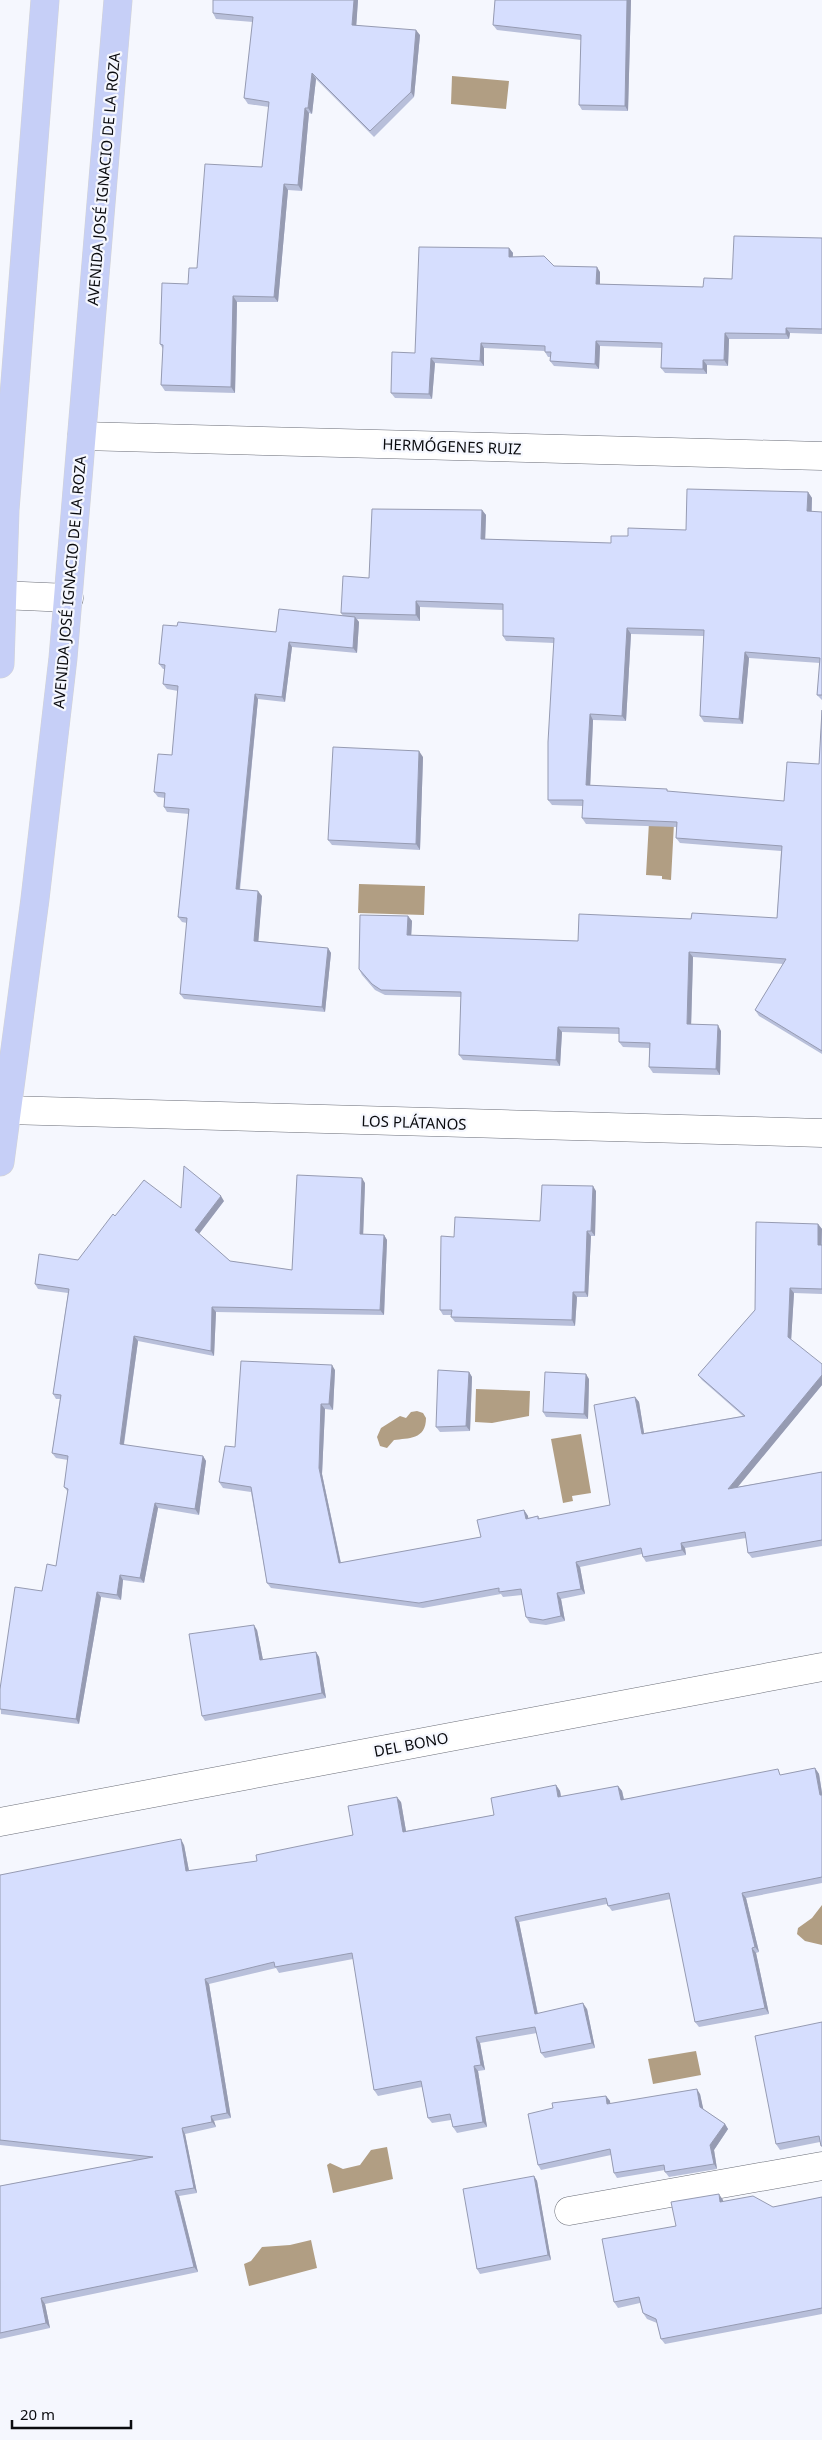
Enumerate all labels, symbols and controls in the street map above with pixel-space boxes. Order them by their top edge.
street label: AVENIDA JOSÉ IGNACIO DE LA ROZA [82,51,124,306]
street label: HERMÓGENES RUIZ [382,434,522,458]
street label: AVENIDA JOSÉ IGNACIO DE LA ROZA [48,454,90,709]
street label: LOS PLÁTANOS [361,1110,467,1134]
street label: DEL BONO [372,1727,450,1761]
scale bar [12,2398,131,2430]
text: 20 m [20,2404,55,2424]

